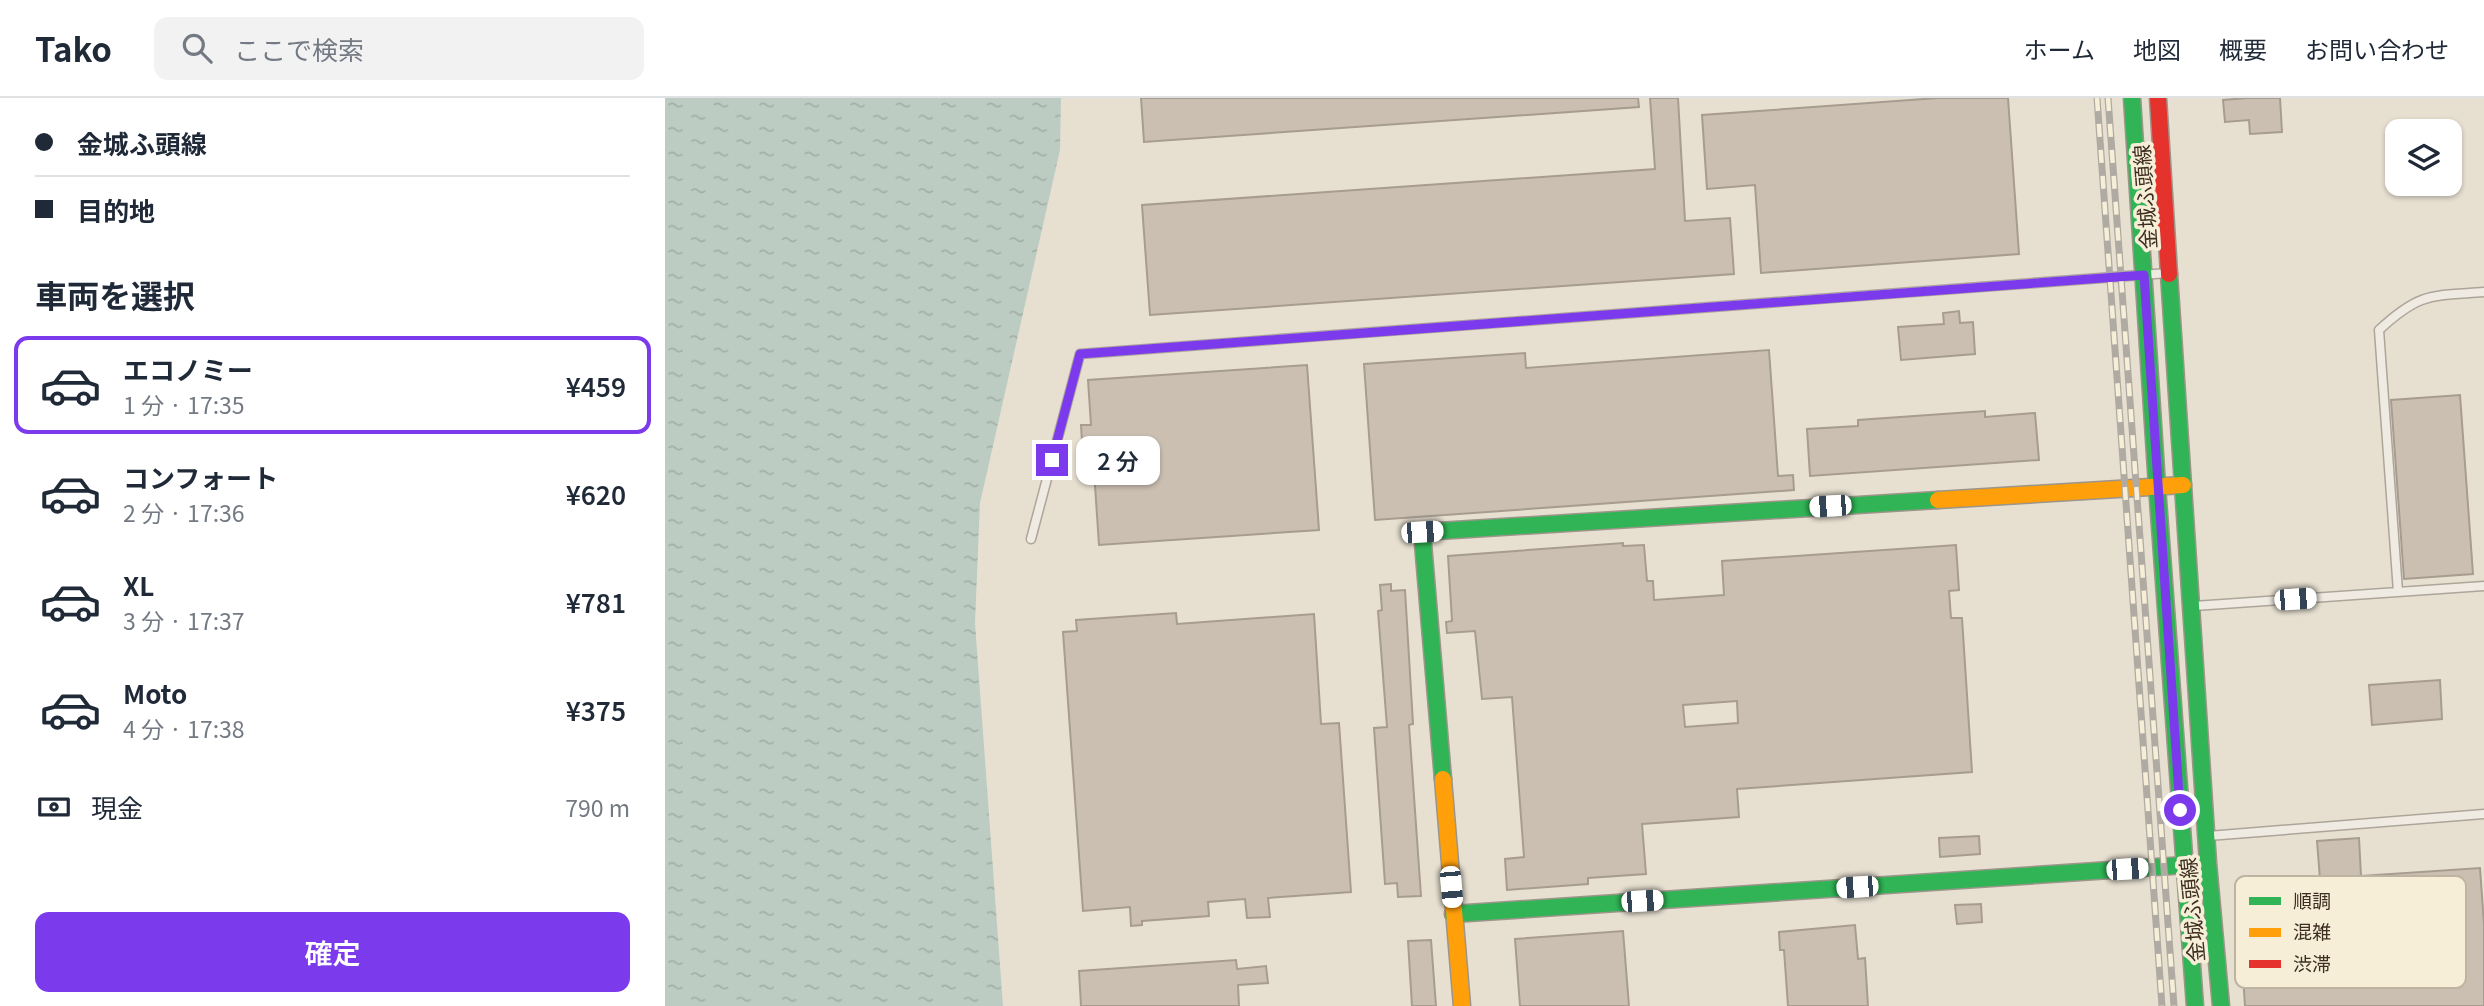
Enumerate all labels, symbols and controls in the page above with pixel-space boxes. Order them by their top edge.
search box [154,17,644,80]
text: Tako [35,24,112,72]
icon: search [178,29,216,67]
text: ここで検索 [234,30,364,67]
text: ホーム [2024,31,2095,66]
text: 地図 [2133,31,2181,66]
text: 概要 [2219,31,2267,66]
text: お問い合わせ [2305,31,2449,66]
map controls [2385,119,2462,196]
button: layers [2385,119,2462,196]
text: 金城ふ頭線 [77,124,207,161]
street label: 金城ふ頭線 [2125,144,2163,250]
text: 目的地 [77,191,155,228]
text: 車両を選択 [35,271,195,317]
text: エコノミー [123,350,253,387]
icon: car [39,354,102,417]
text: ¥459 [566,367,626,404]
text: 1 分 · 17:35 [123,387,245,421]
callout: 2 分 [1077,436,1160,484]
text: 2 分 [1097,443,1139,477]
route end [1036,444,1068,476]
text: コンフォート [123,458,278,495]
icon: car [39,462,102,525]
text: ¥620 [566,475,626,512]
car [1809,494,1852,518]
text: 2 分 · 17:36 [123,495,245,529]
car [1401,520,1444,544]
text: XL [123,566,154,603]
icon: car [39,570,102,633]
text: ¥781 [566,583,626,620]
car [2274,587,2317,611]
text: 3 分 · 17:37 [123,603,245,637]
text: Moto [123,674,187,711]
icon: car [39,678,102,741]
text: ¥375 [566,691,626,728]
text: 4 分 · 17:38 [123,711,245,745]
icon: cash [35,788,73,826]
text: 現金 [91,788,143,825]
text: 790 m [565,790,630,824]
route start [2164,794,2196,826]
street label: 金城ふ頭線 [2171,856,2211,964]
car [2106,857,2149,881]
car [1439,865,1464,909]
car [1836,875,1879,899]
legend [2235,876,2466,988]
text: 順調 [2293,886,2331,913]
car [1621,889,1664,913]
button: 確定 [35,912,630,992]
text: 混雑 [2293,917,2331,944]
text: 渋滞 [2293,949,2331,976]

